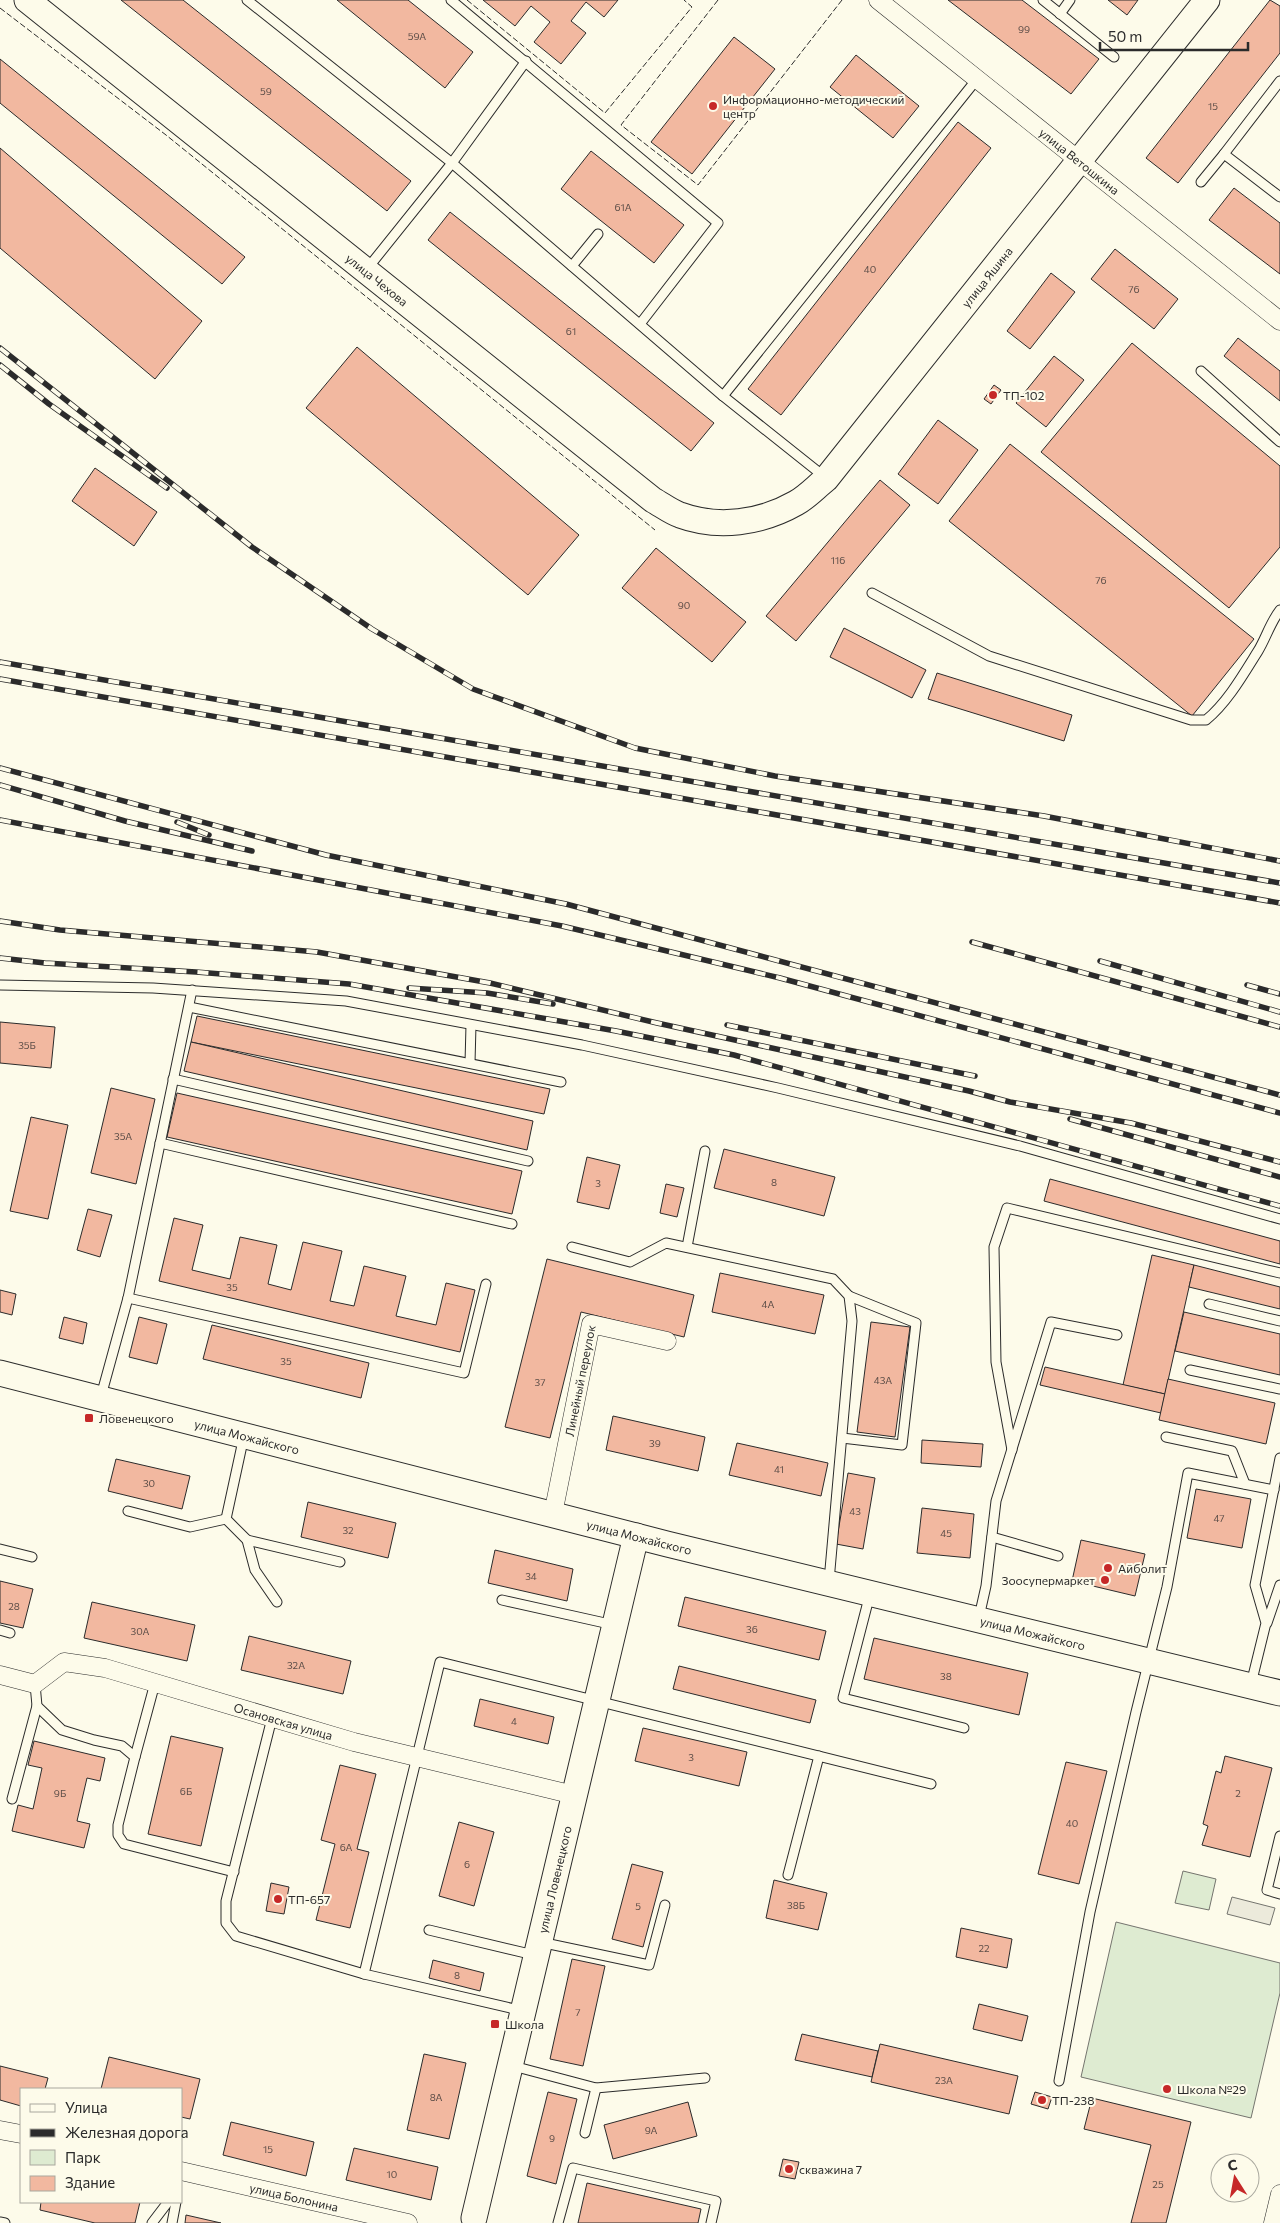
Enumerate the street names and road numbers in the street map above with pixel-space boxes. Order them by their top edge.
street label: улица Ветошкина [1037,125,1122,197]
street label: улица Яшина [958,244,1015,310]
street label: улица Чехова [343,251,411,309]
street label: Линейный переулок [562,1323,598,1438]
street label: улица Можайского [193,1416,301,1456]
street label: улица Можайского [585,1517,693,1557]
street label: улица Можайского [979,1613,1087,1652]
street label: Осановская улица [232,1700,334,1742]
street label: улица Ловенецкого [535,1824,574,1935]
street label: улица Болонина [248,2180,340,2214]

